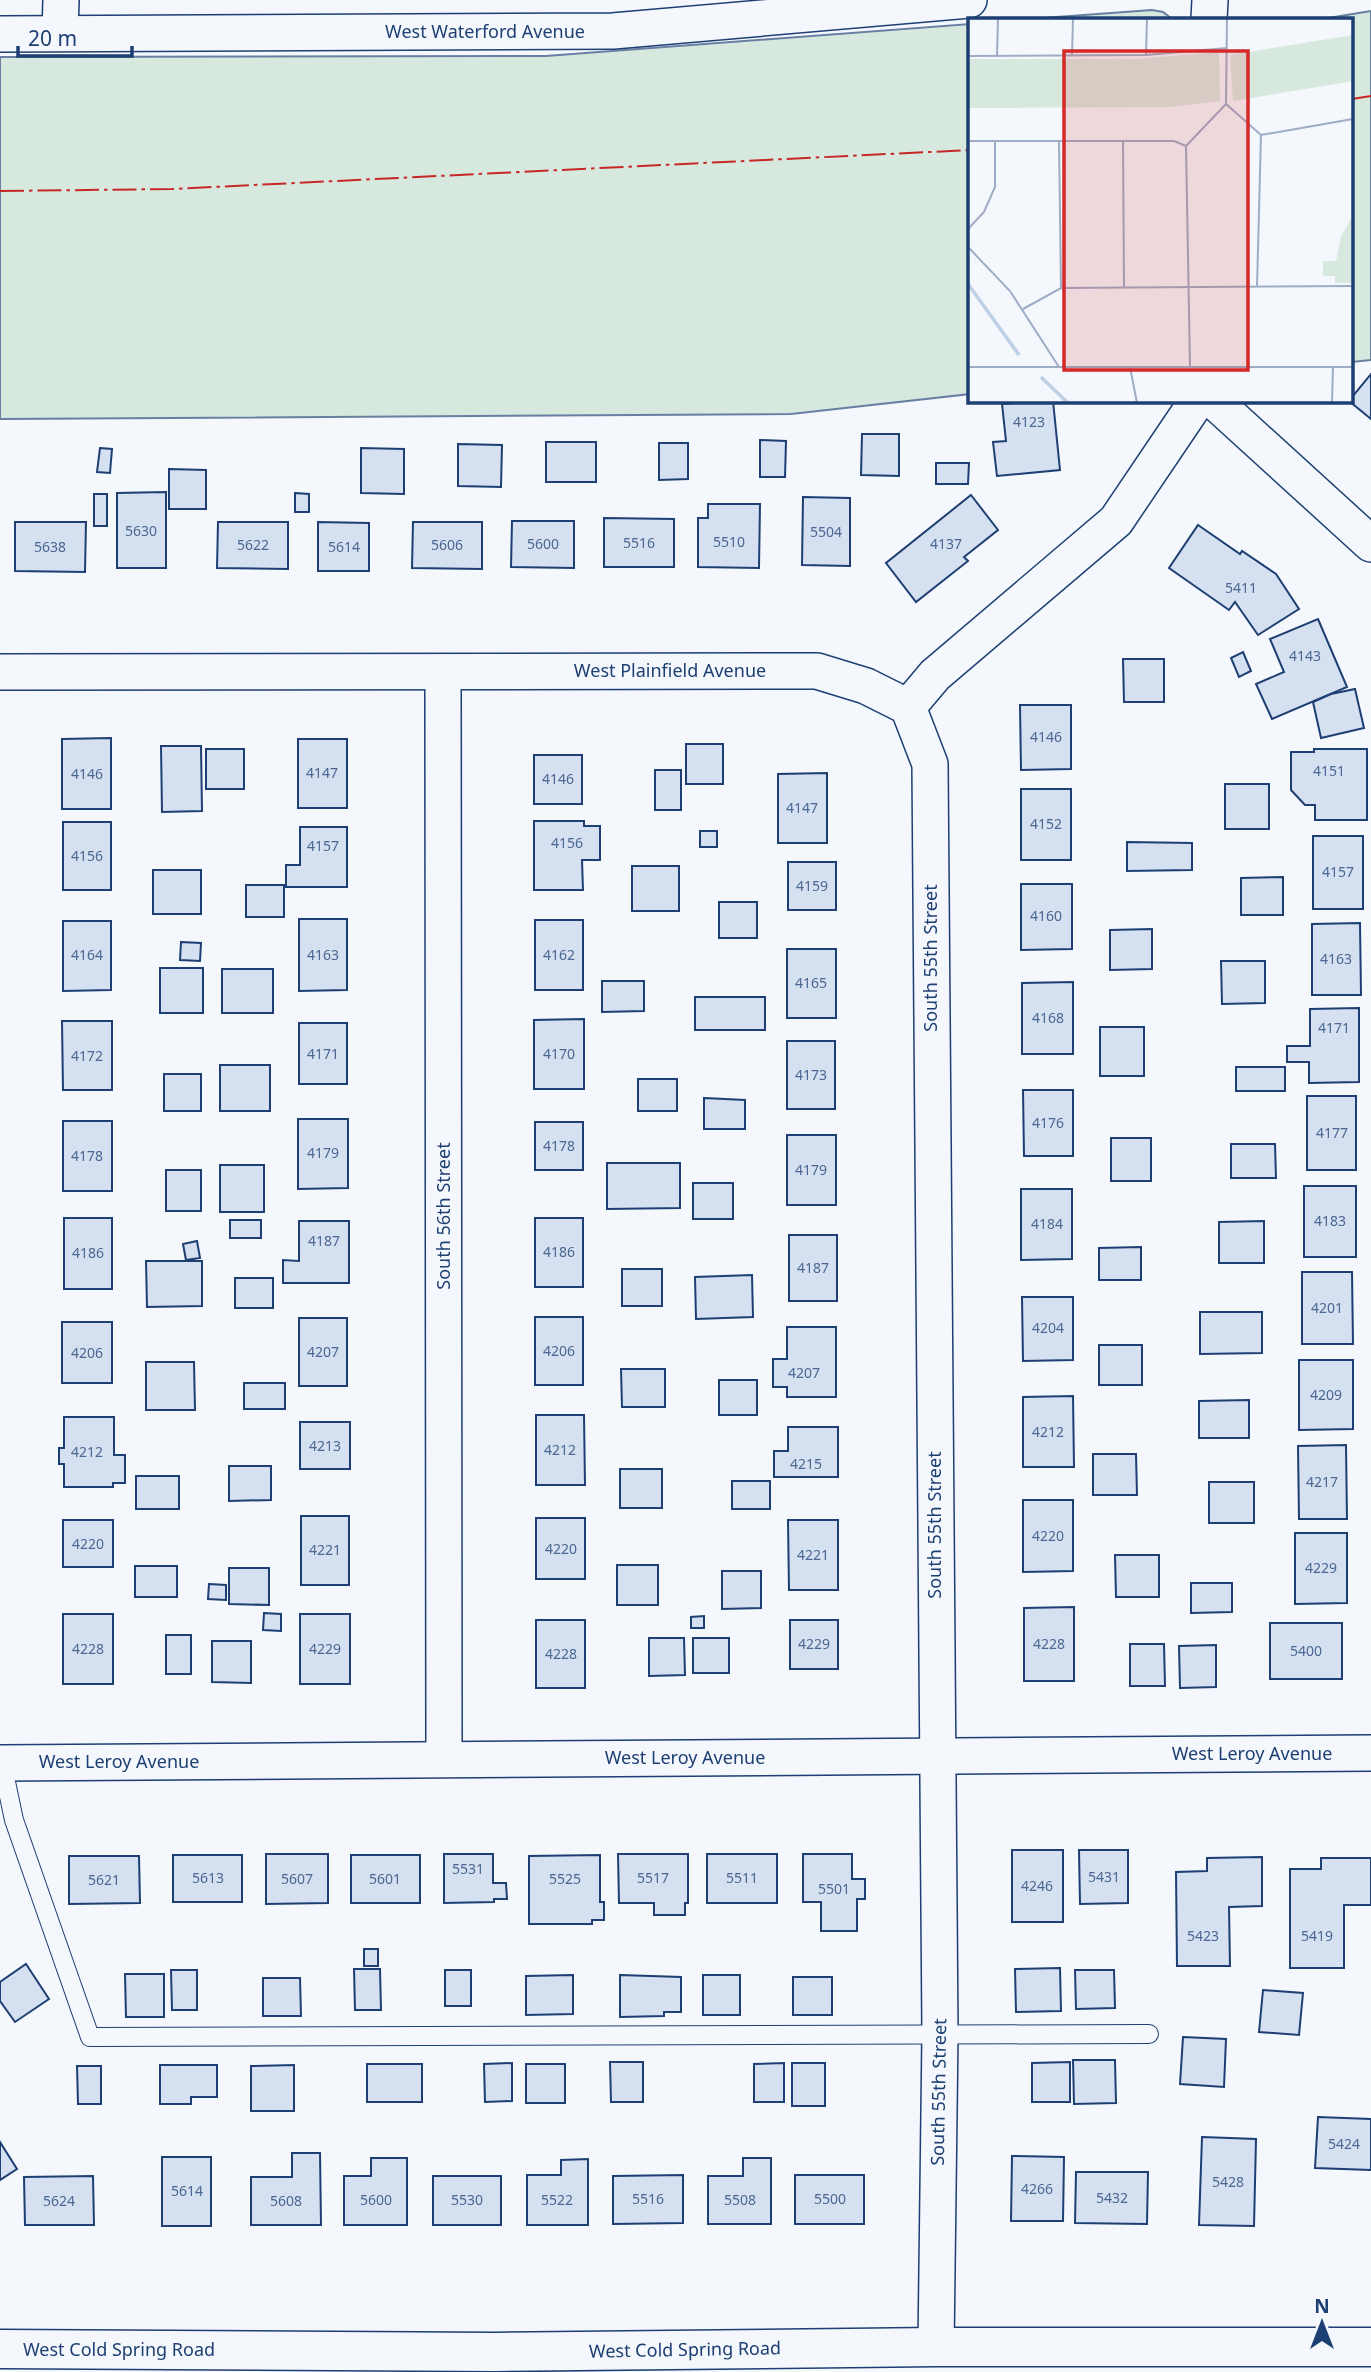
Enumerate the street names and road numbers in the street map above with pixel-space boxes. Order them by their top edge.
street label: West Waterford Avenue [385,19,585,43]
street label: West Plainfield Avenue [574,658,766,682]
street label: South 55th Street [918,884,942,1032]
street label: South 56th Street [431,1142,455,1290]
street label: South 55th Street [922,1451,946,1599]
street label: West Leroy Avenue [1172,1741,1332,1765]
street label: West Leroy Avenue [605,1745,765,1769]
street label: West Leroy Avenue [39,1749,199,1773]
street label: South 55th Street [925,2018,951,2166]
street label: West Cold Spring Road [589,2335,781,2363]
street label: West Cold Spring Road [23,2337,215,2361]

